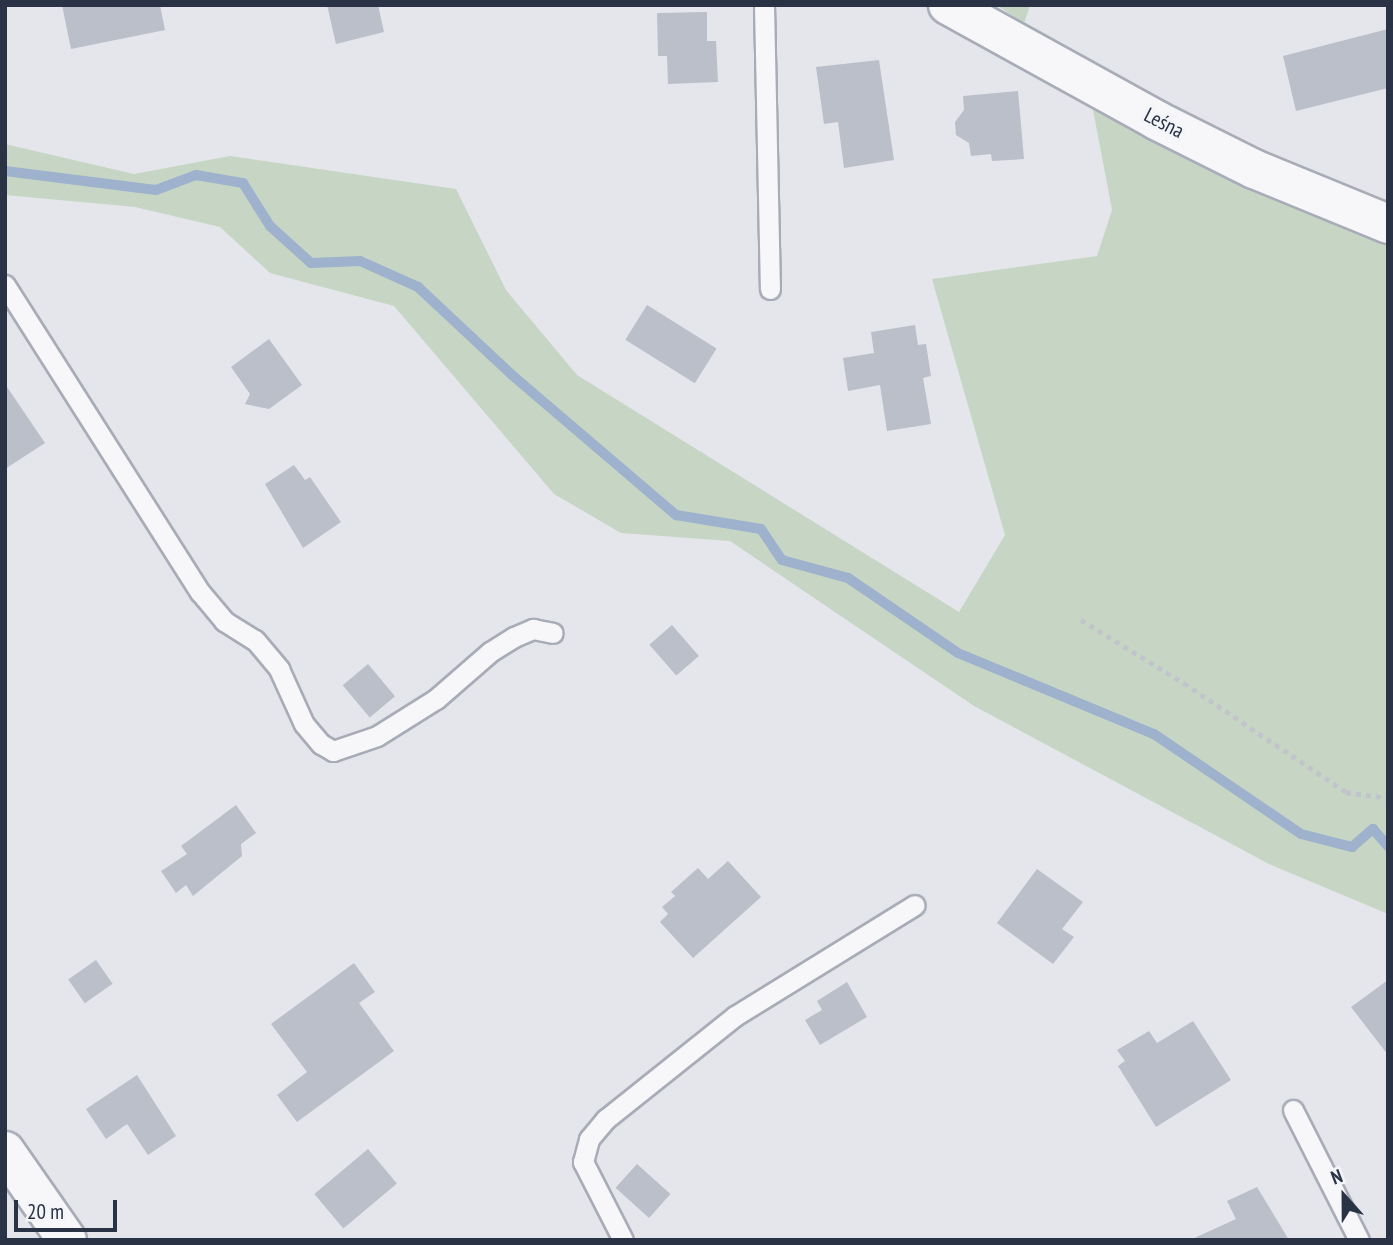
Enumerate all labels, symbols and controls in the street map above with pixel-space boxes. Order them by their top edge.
street label: Leśna [1140,102,1188,144]
north arrow [1309,1161,1379,1231]
text: N [1327,1163,1346,1189]
scale bar [18,1186,121,1230]
text: 20 m [27,1198,64,1225]

